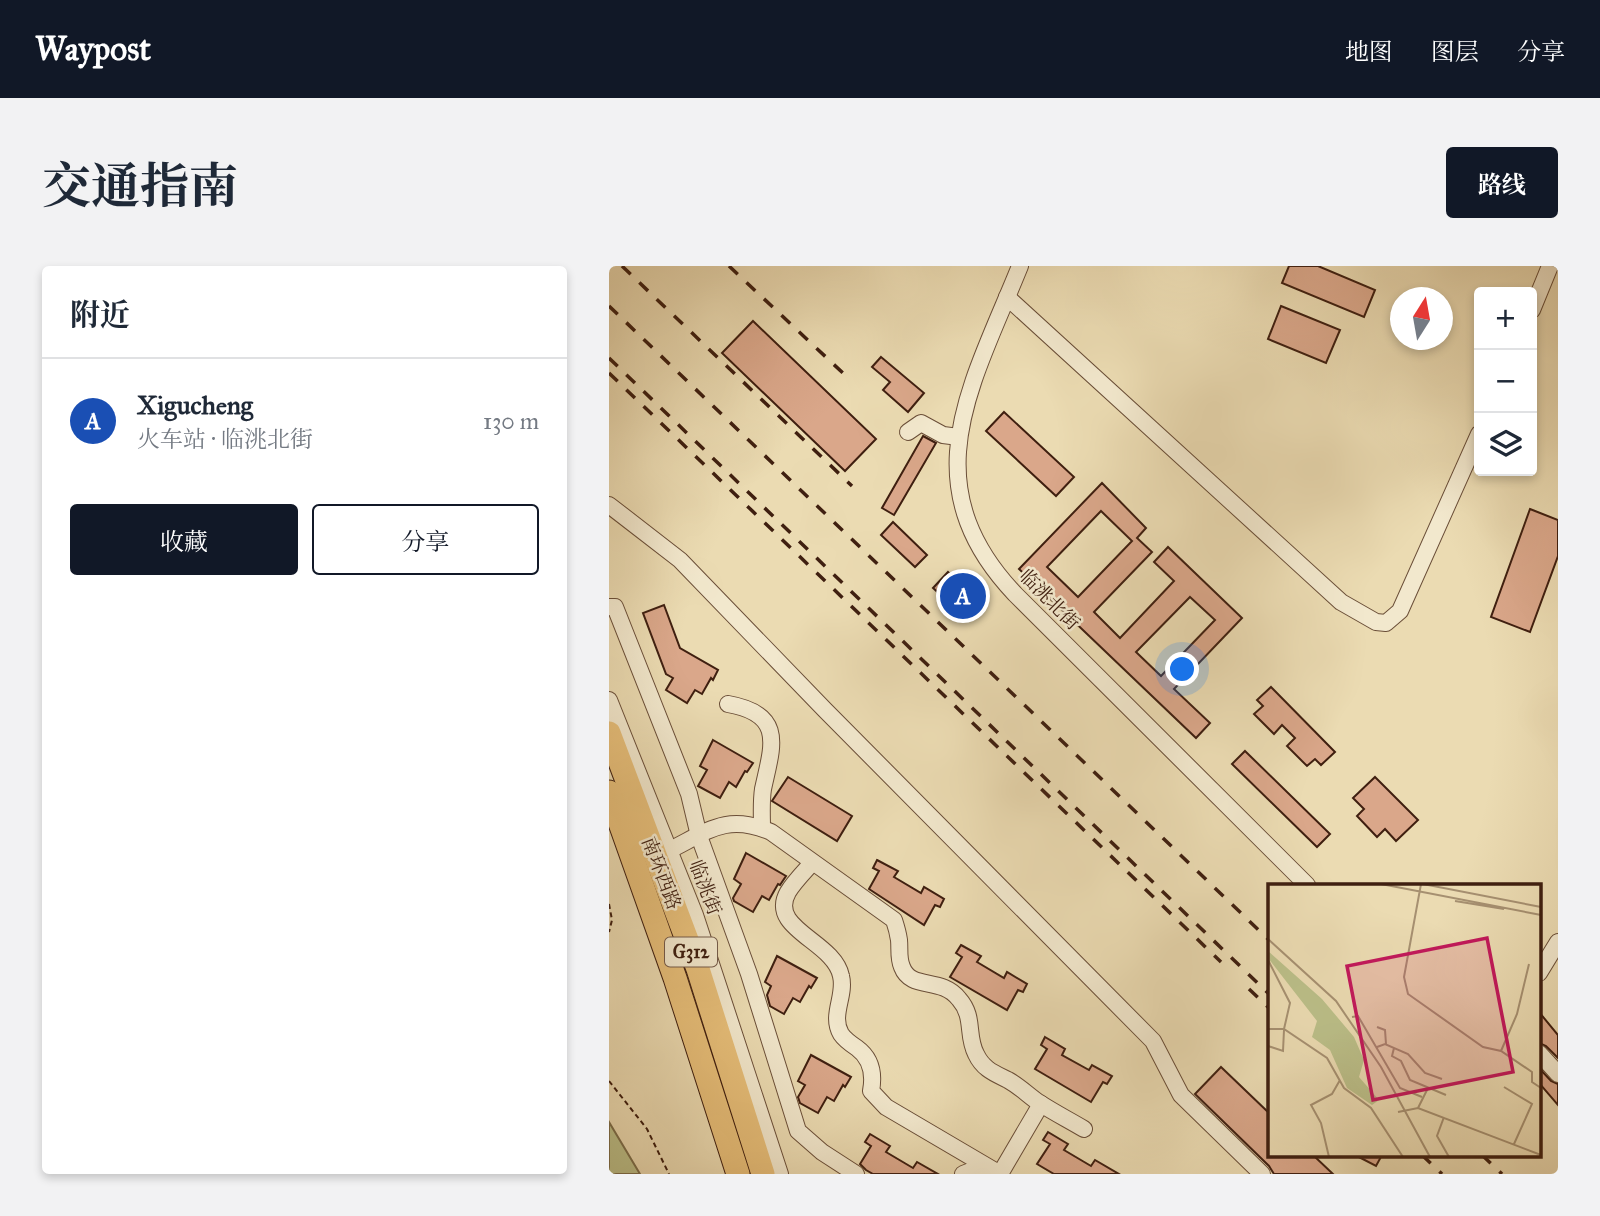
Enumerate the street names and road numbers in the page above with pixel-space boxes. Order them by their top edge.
street label: 临洮北街 [1015,564,1085,634]
street label: 南环西路 [637,834,686,913]
street label: 临洮街 [685,856,726,918]
road number: G312 [665,938,717,966]

